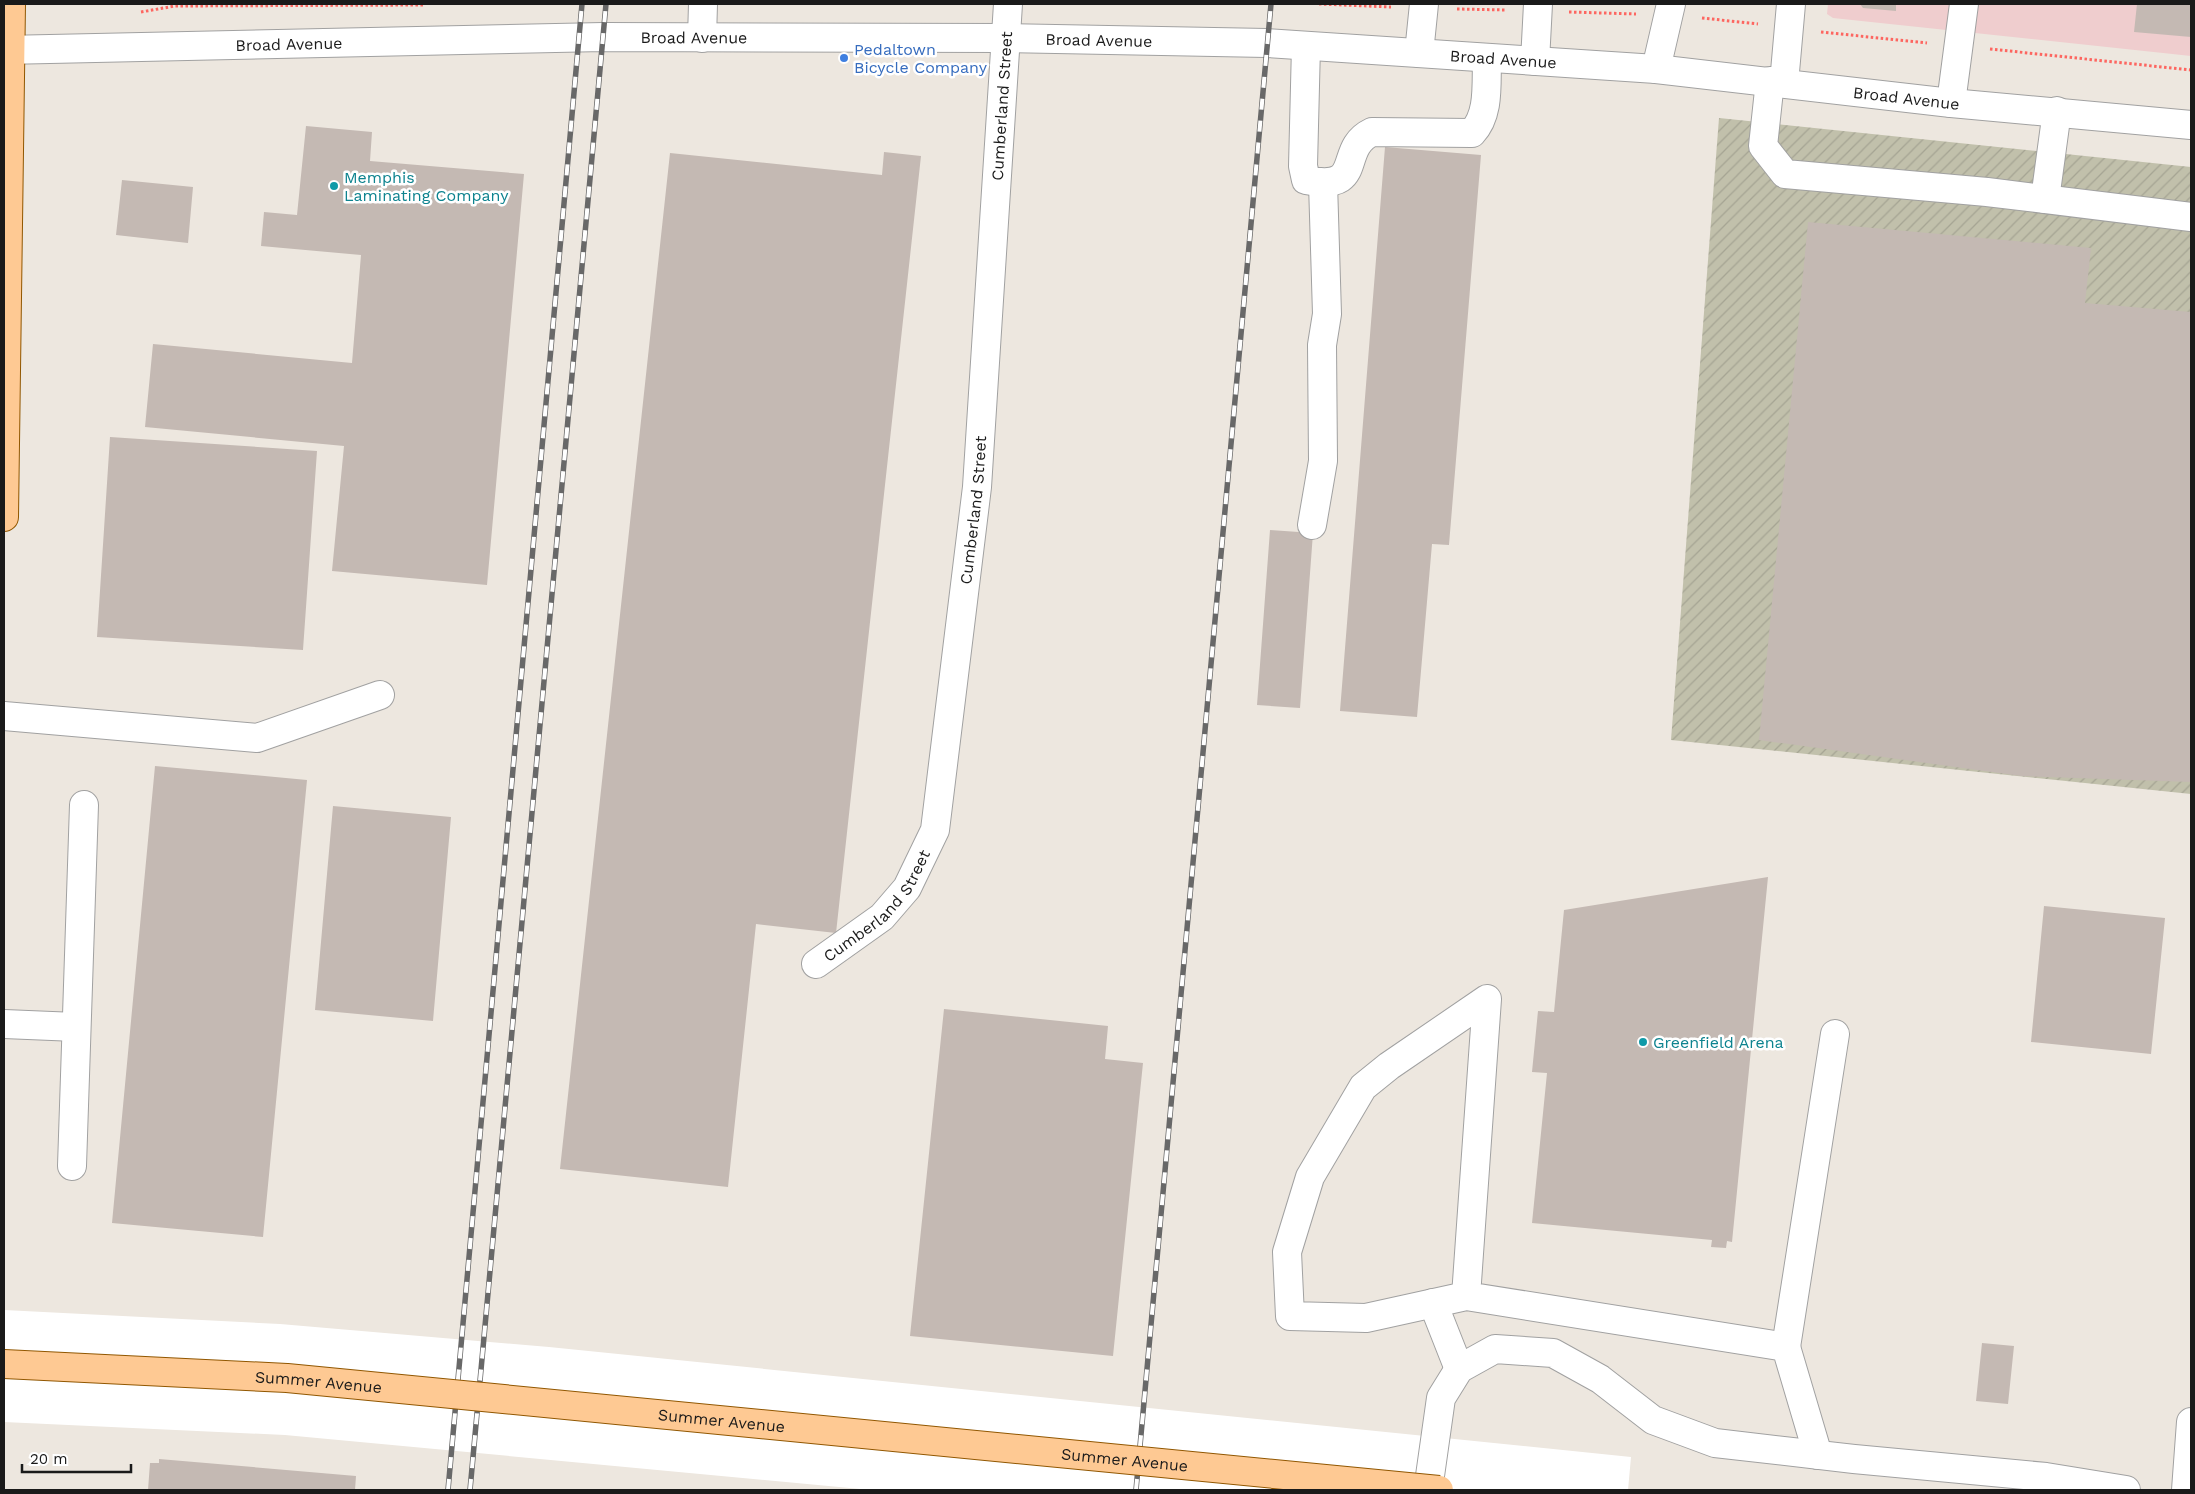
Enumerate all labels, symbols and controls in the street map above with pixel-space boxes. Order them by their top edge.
street label: Broad Avenue [640,28,747,47]
street label: Broad Avenue [1045,29,1152,50]
street label: Cumberland Street [987,31,1016,181]
street label: Broad Avenue [235,33,343,54]
place label: Pedaltown Bicycle Company [854,40,988,77]
street label: Broad Avenue [1449,46,1557,72]
marker: Pedaltown Bicycle Company [838,52,850,64]
street label: Broad Avenue [1852,82,1960,113]
place label: Memphis Laminating Company [344,168,509,205]
marker: Memphis Laminating Company [328,180,340,192]
street label: Cumberland Street [956,435,990,585]
street label: Cumberland Street [820,846,934,965]
place label: Greenfield Arena [1653,1033,1784,1052]
marker: Greenfield Arena [1637,1036,1649,1048]
street label: Summer Avenue [255,1367,383,1397]
street label: Summer Avenue [657,1405,786,1436]
scale bar [22,1442,131,1474]
street label: Summer Avenue [1060,1444,1189,1475]
text: 20 m [30,1450,68,1468]

